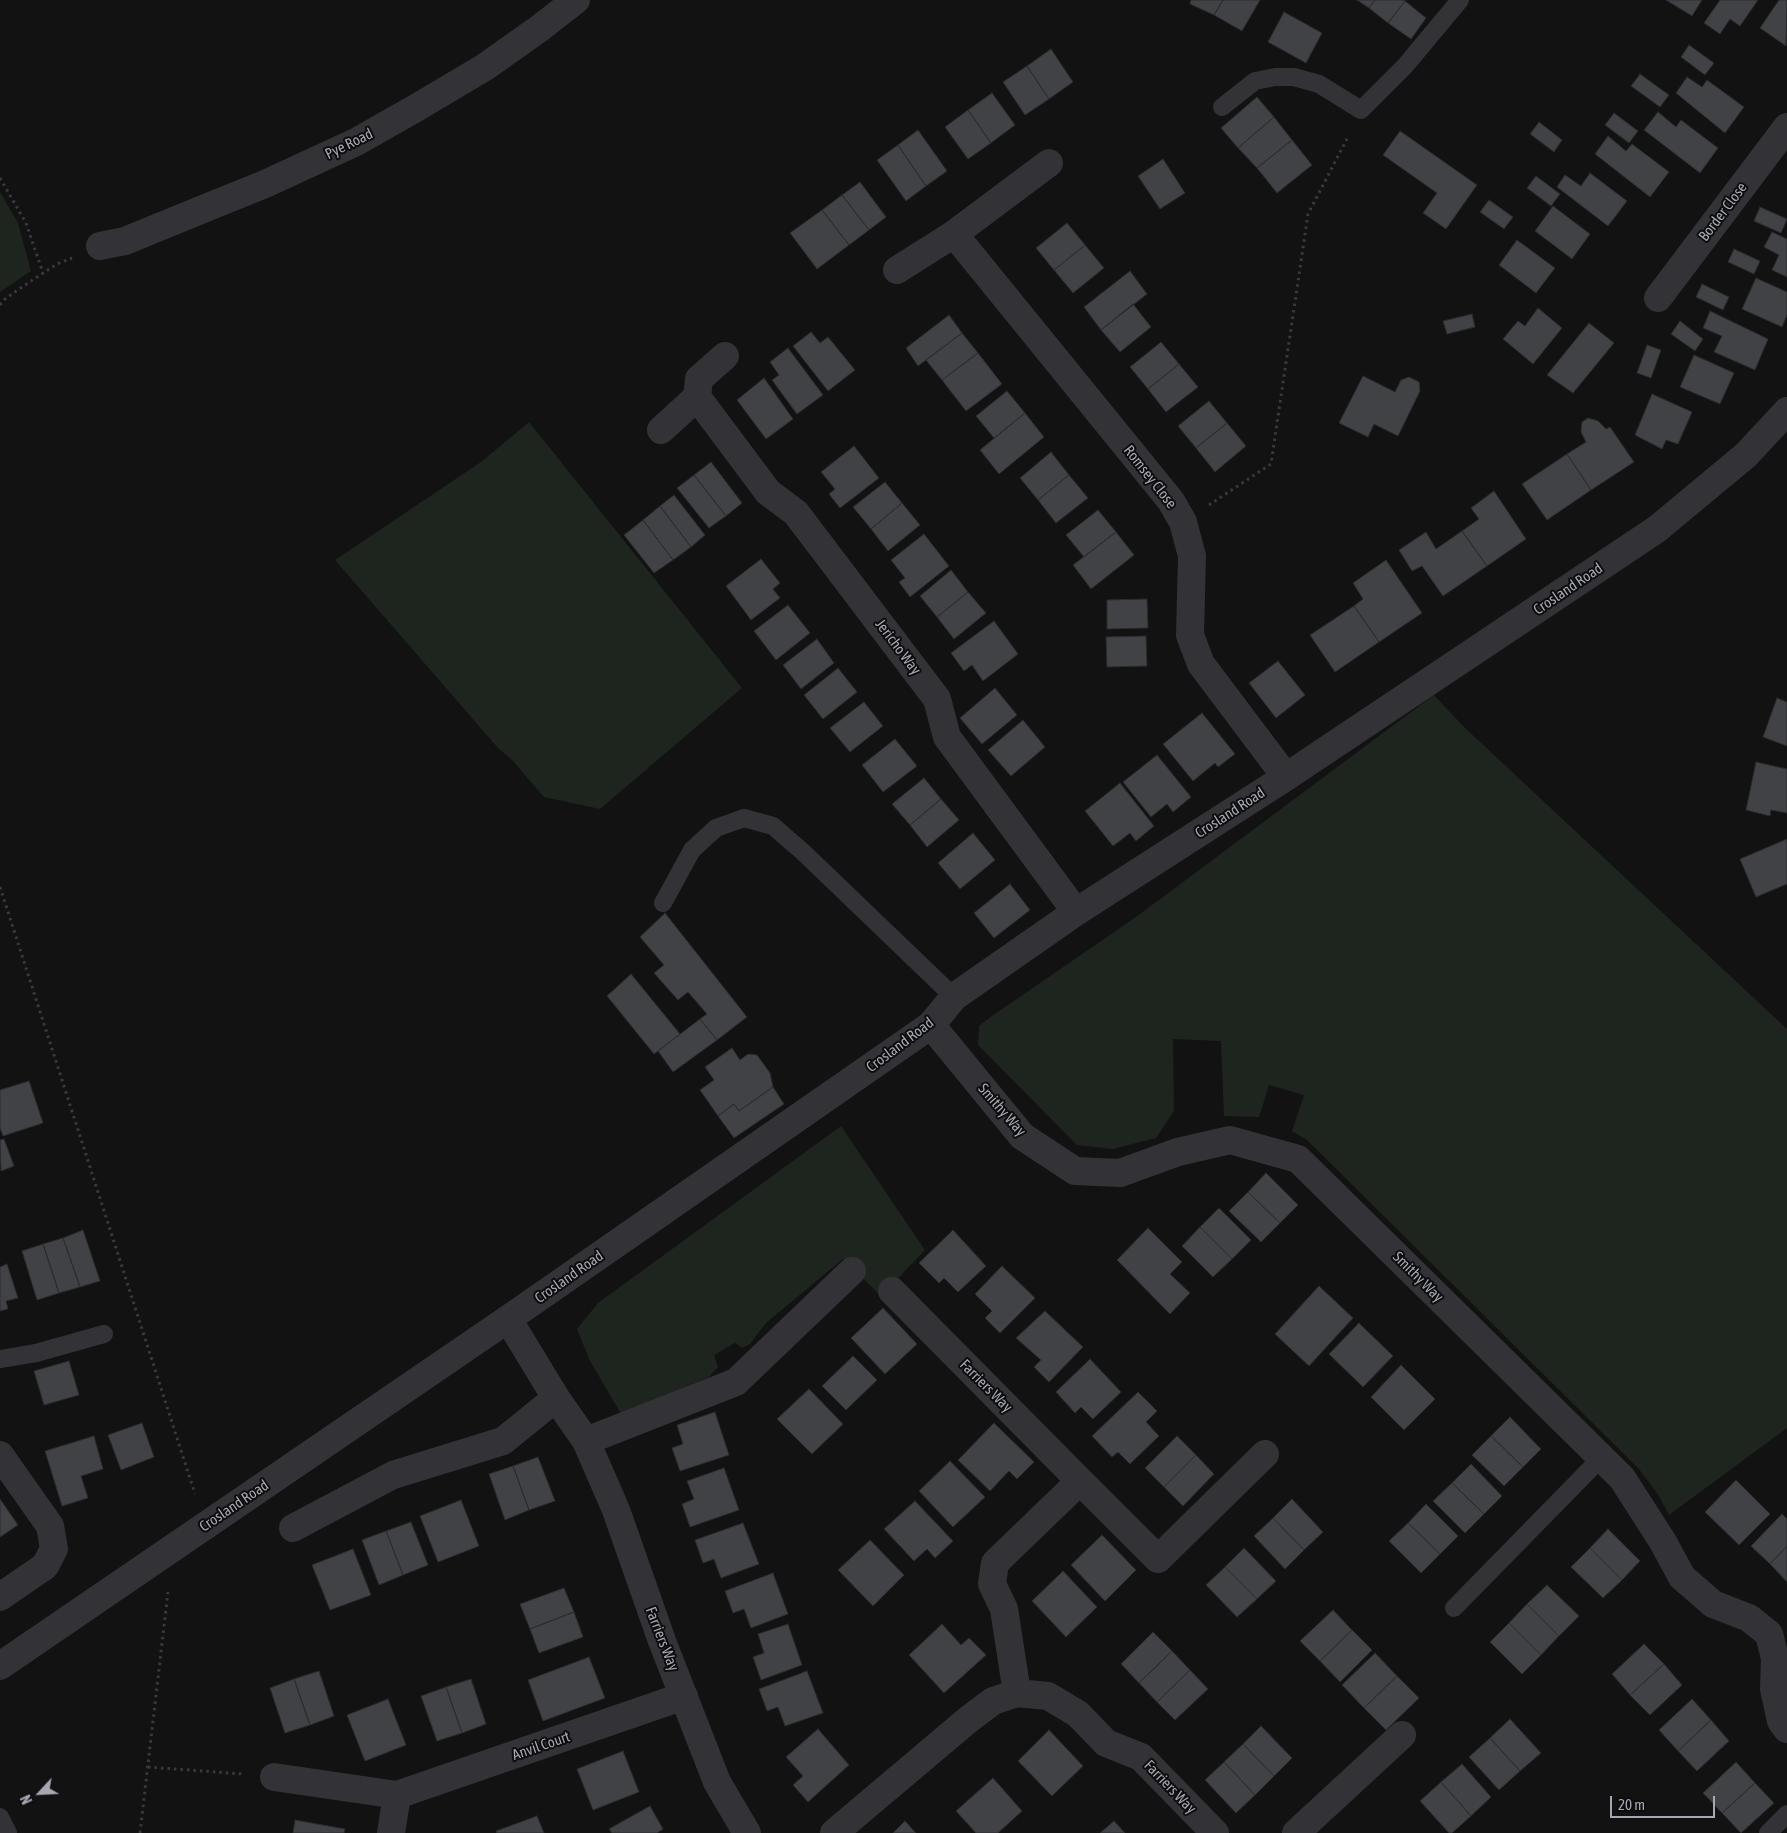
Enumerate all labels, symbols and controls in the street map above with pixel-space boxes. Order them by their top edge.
street label: Pye Road [322,125,376,163]
street label: Border Close [1695,179,1751,245]
street label: Romsey Close [1120,442,1180,512]
street label: Crosland Road [1530,559,1606,619]
street label: Jericho Way [871,616,925,678]
street label: Crosland Road [1192,784,1268,842]
street label: Crosland Road [863,1014,937,1076]
street label: Smithy Way [974,1080,1030,1140]
street label: Crosland Road [531,1247,607,1307]
street label: Smithy Way [1389,1248,1447,1306]
street label: Farriers Way [956,1356,1016,1416]
street label: Crosland Road [196,1476,272,1536]
street label: Farriers Way [642,1604,682,1674]
street label: Anvil Court [510,1728,572,1764]
street label: Farriers Way [1140,1757,1200,1817]
north arrow [15,1768,65,1818]
scale bar [1612,1786,1717,1818]
text: N [17,1792,35,1806]
text: 20 m [1618,1796,1645,1813]

